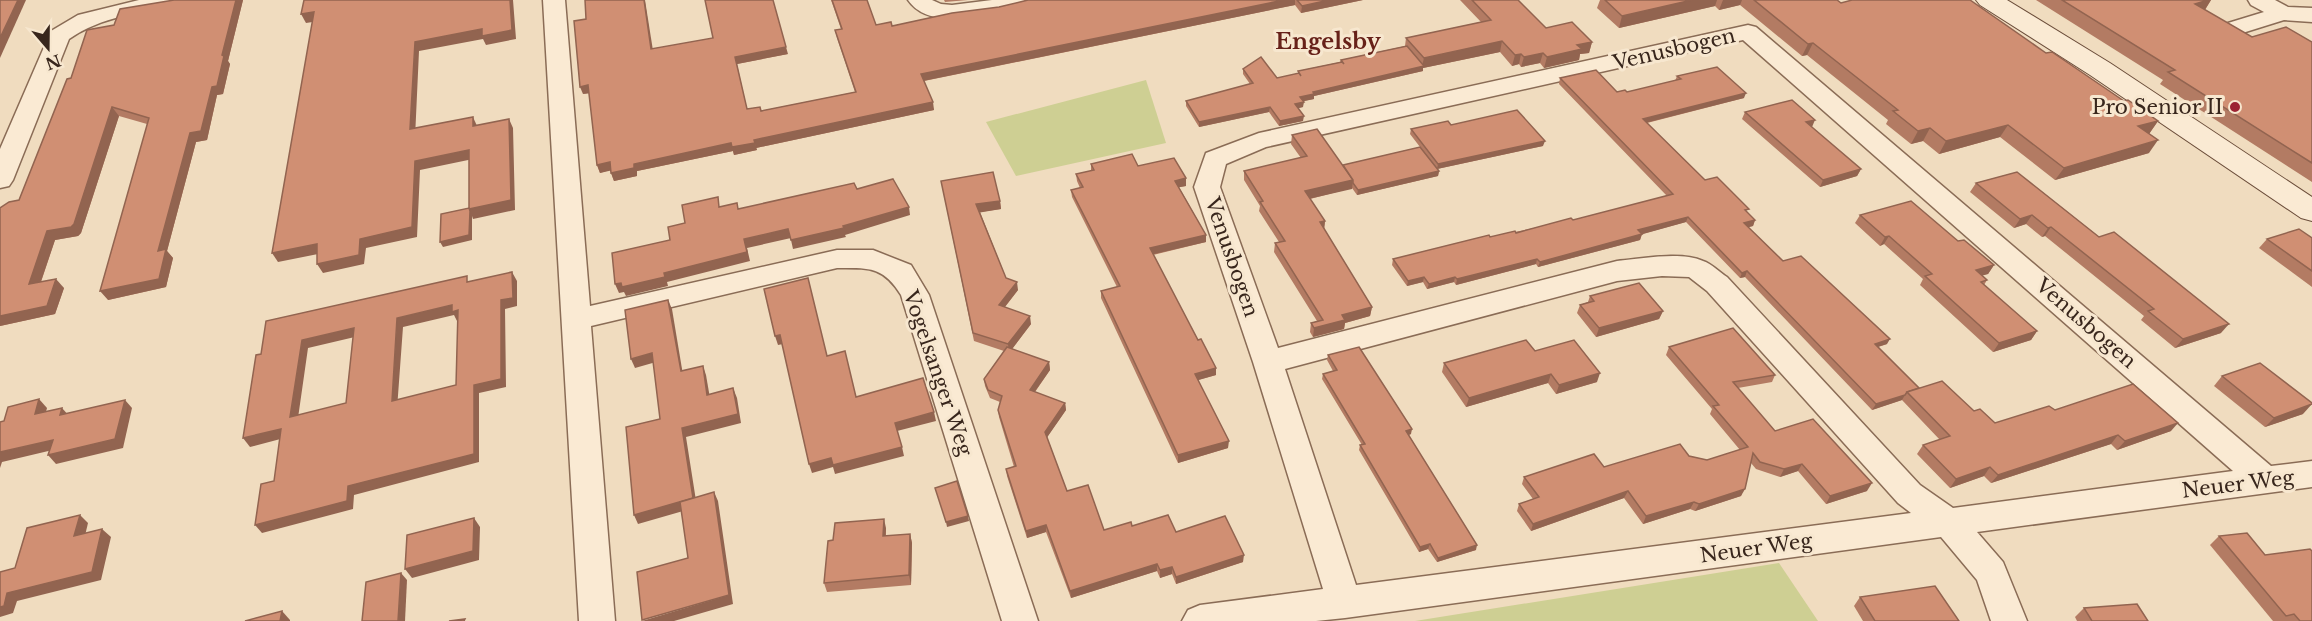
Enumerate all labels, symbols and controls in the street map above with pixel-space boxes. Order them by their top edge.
north arrow [18,18,78,78]
street label: Venusbogen [1609,23,1738,75]
district label: Engelsby [1275,28,1382,55]
text: N [43,50,64,74]
place label: Pro Senior II [2092,95,2223,119]
marker: Pro Senior II [2228,100,2242,114]
street label: Venusbogen [1200,193,1264,320]
street label: Venusbogen [2030,272,2141,373]
street label: Vogelsanger Weg [898,286,978,460]
street label: Neuer Weg [2180,465,2297,503]
street label: Neuer Weg [1698,528,1815,568]

